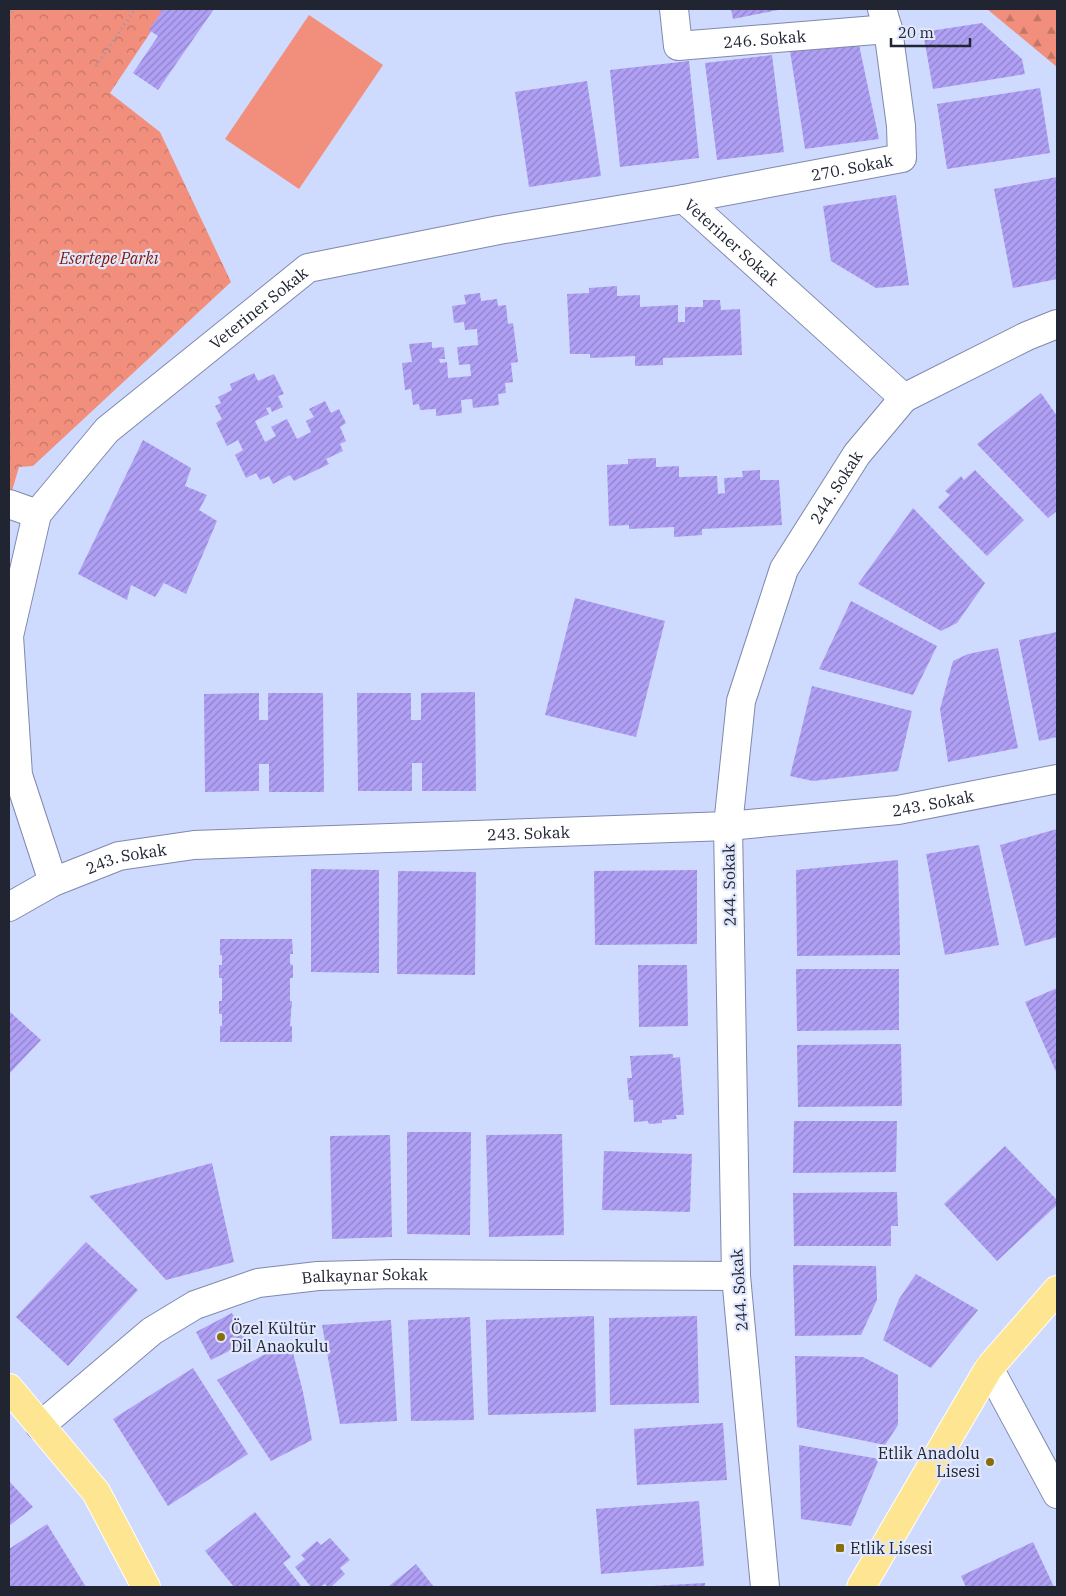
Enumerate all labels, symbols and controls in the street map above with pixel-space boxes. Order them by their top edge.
scale bar [891,15,970,47]
text: 20 m [898,23,934,42]
street label: 246. Sokak [722,26,807,52]
street label: 270. Sokak [810,150,895,185]
street label: Veteriner Sokak [680,194,783,290]
park label: Esertepe Parkı [58,248,159,268]
street label: Veteriner Sokak [205,262,312,353]
street label: 244. Sokak [805,446,867,527]
street label: 243. Sokak [891,785,976,821]
street label: 243. Sokak [487,822,571,845]
street label: 243. Sokak [83,839,168,878]
street label: 244. Sokak [718,843,740,926]
street label: 244. Sokak [726,1247,752,1332]
street label: Balkaynar Sokak [300,1264,429,1288]
place label: Özel Kültür Dil Anaokulu [231,1318,329,1356]
marker: Özel Kültür Dil Anaokulu [215,1331,227,1343]
place label: Etlik Anadolu Lisesi [878,1443,980,1481]
marker: Etlik Anadolu Lisesi [984,1456,996,1468]
place label: Etlik Lisesi [850,1538,933,1558]
marker: Etlik Lisesi [834,1542,846,1554]

